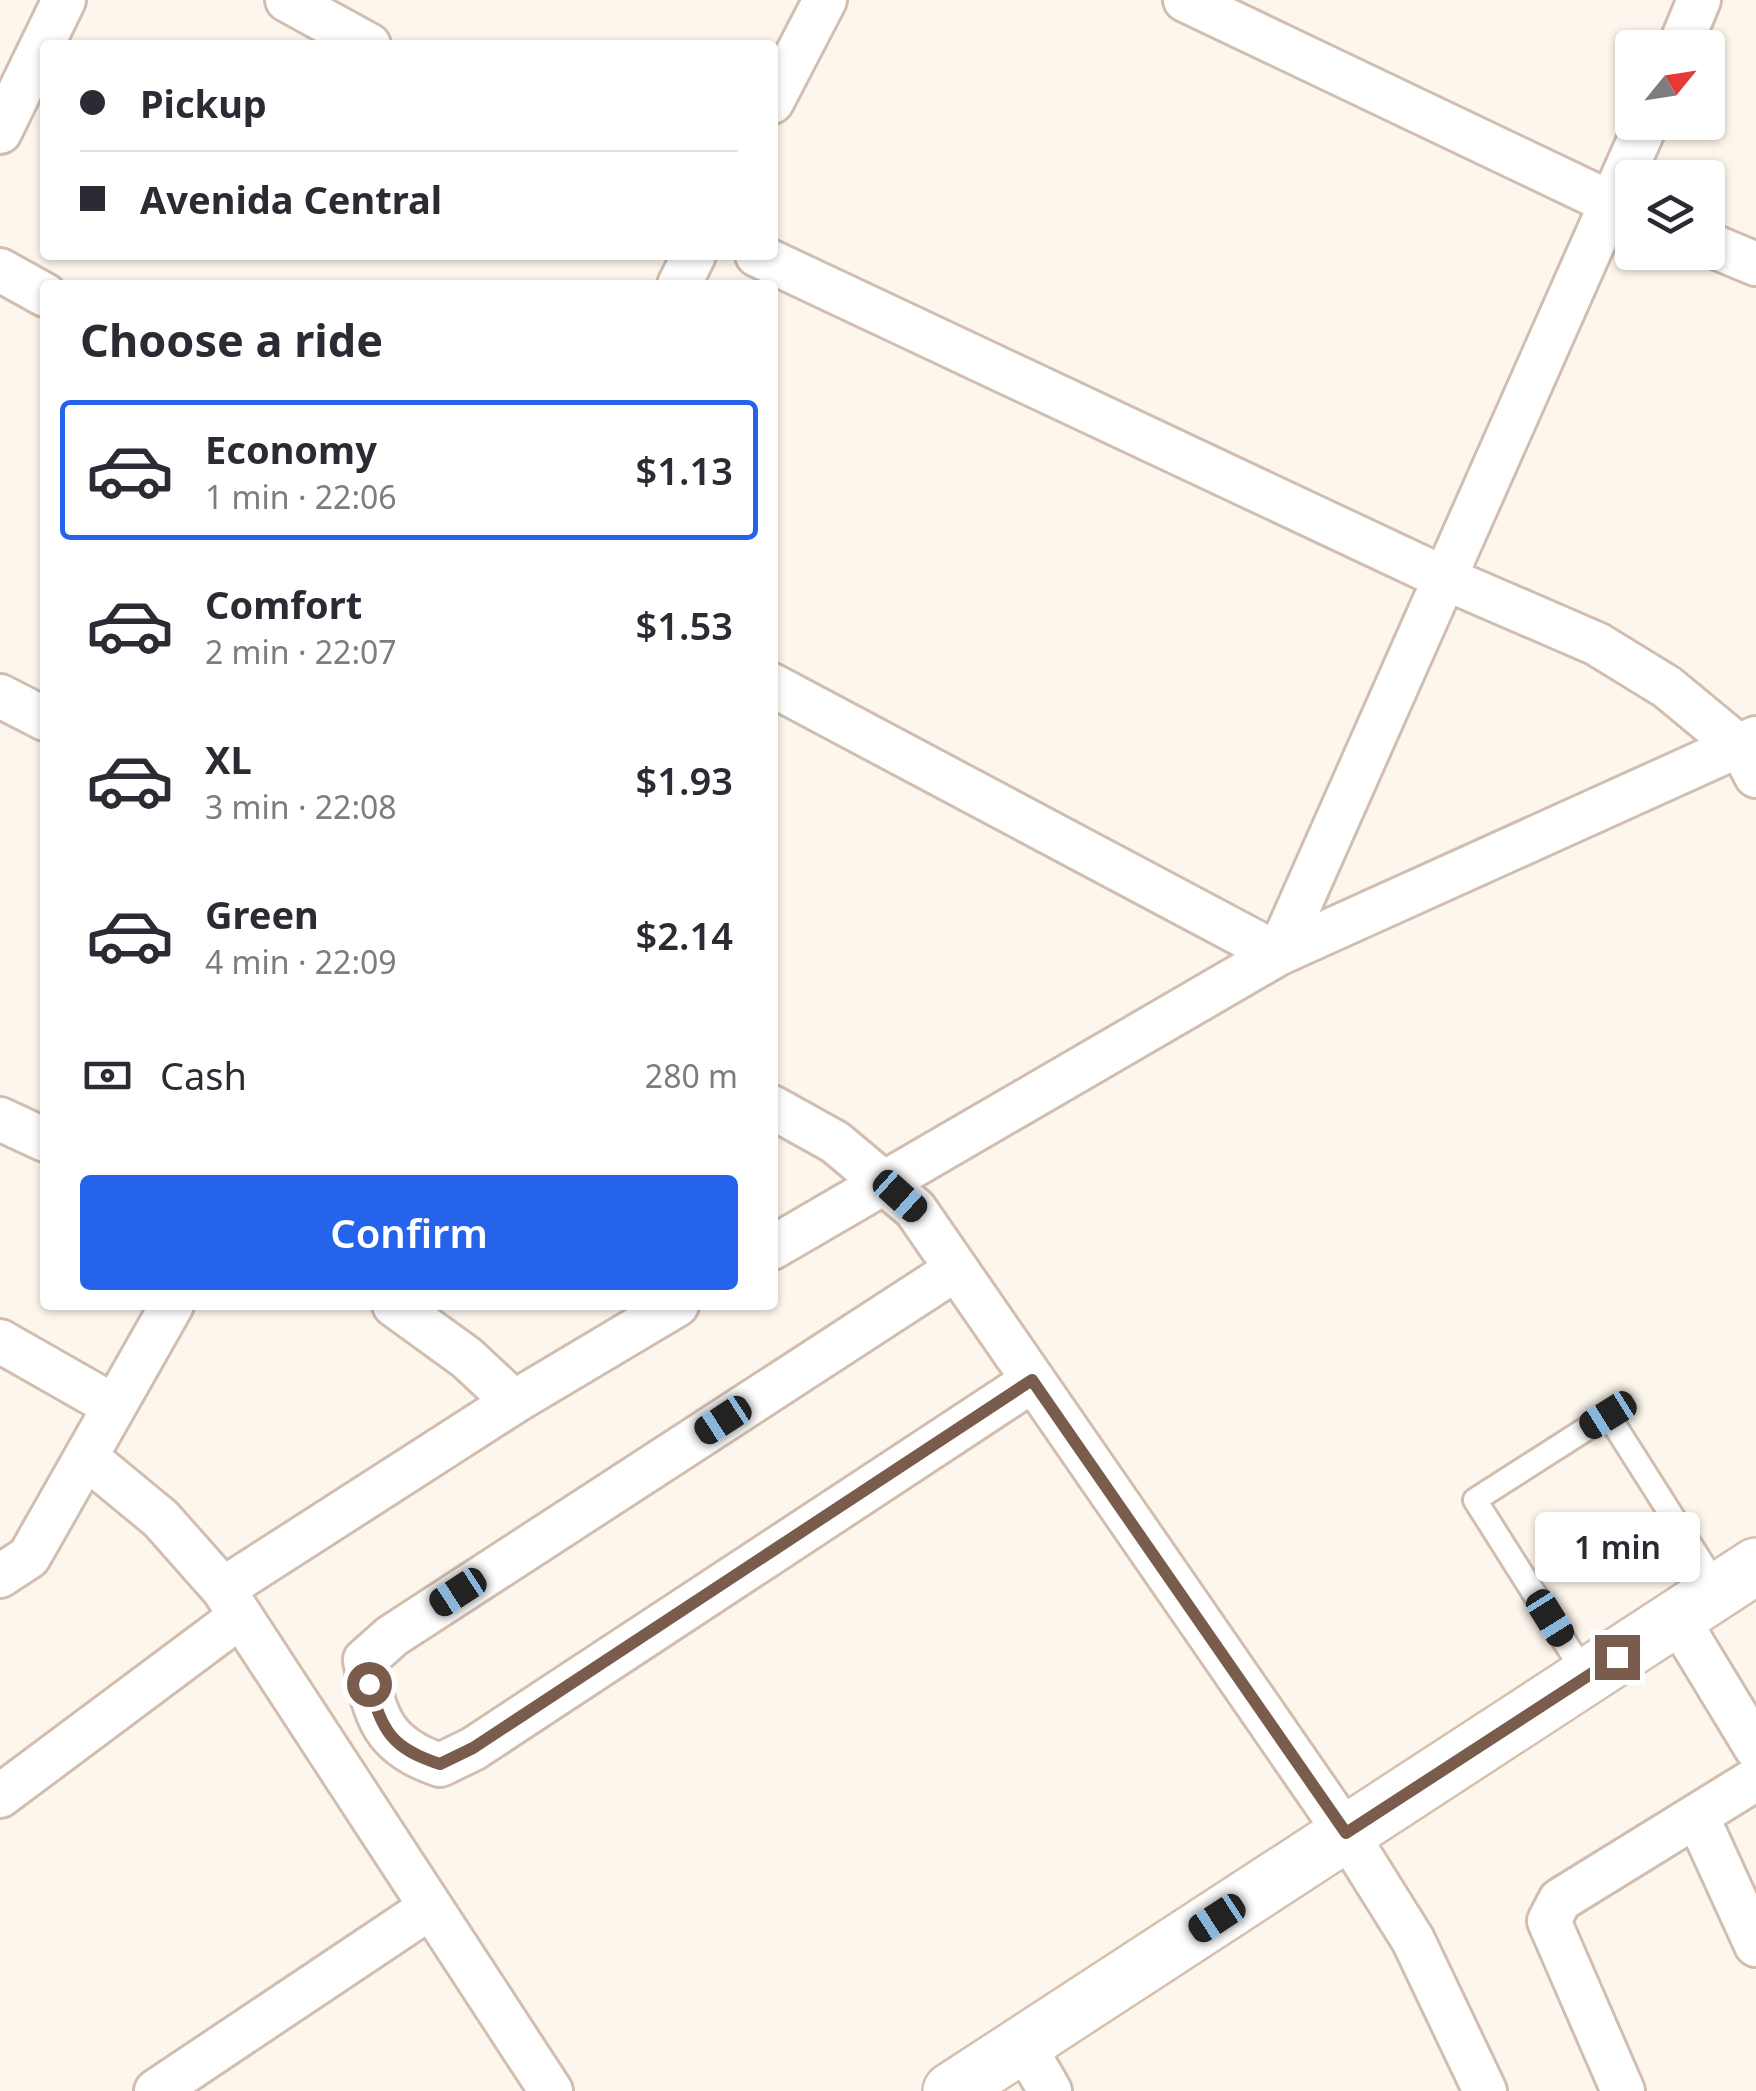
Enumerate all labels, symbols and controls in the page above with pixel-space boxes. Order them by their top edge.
north arrow [1615,30,1725,140]
map controls [1615,30,1725,270]
text: Pickup [140,77,267,129]
button: layers [1615,160,1725,270]
text: Avenida Central [140,173,442,225]
text: Choose a ride [80,309,383,370]
text: Economy [205,423,377,475]
icon: car [85,425,175,515]
text: $1.13 [636,444,733,496]
text: 1 min · 22:06 [205,475,397,518]
text: Comfort [205,578,362,630]
icon: car [85,580,175,670]
text: $1.53 [636,599,733,651]
text: 2 min · 22:07 [205,630,397,673]
text: XL [205,733,252,785]
icon: car [85,735,175,825]
text: $1.93 [636,754,733,806]
text: 3 min · 22:08 [205,785,397,828]
text: Green [205,888,319,940]
icon: car [85,890,175,980]
text: $2.14 [636,909,733,961]
text: 4 min · 22:09 [205,940,397,983]
icon: cash [80,1048,135,1103]
text: Cash [160,1049,247,1101]
text: 280 m [645,1054,738,1097]
car [868,1165,932,1227]
button: Confirm [80,1175,738,1290]
car [1575,1386,1641,1444]
car [690,1391,756,1449]
callout: 1 min [1534,1512,1700,1582]
text: 1 min [1574,1525,1661,1568]
car [425,1563,491,1621]
car [1521,1585,1579,1651]
route end [1595,1635,1640,1680]
route start [347,1662,392,1707]
car [1184,1889,1250,1947]

